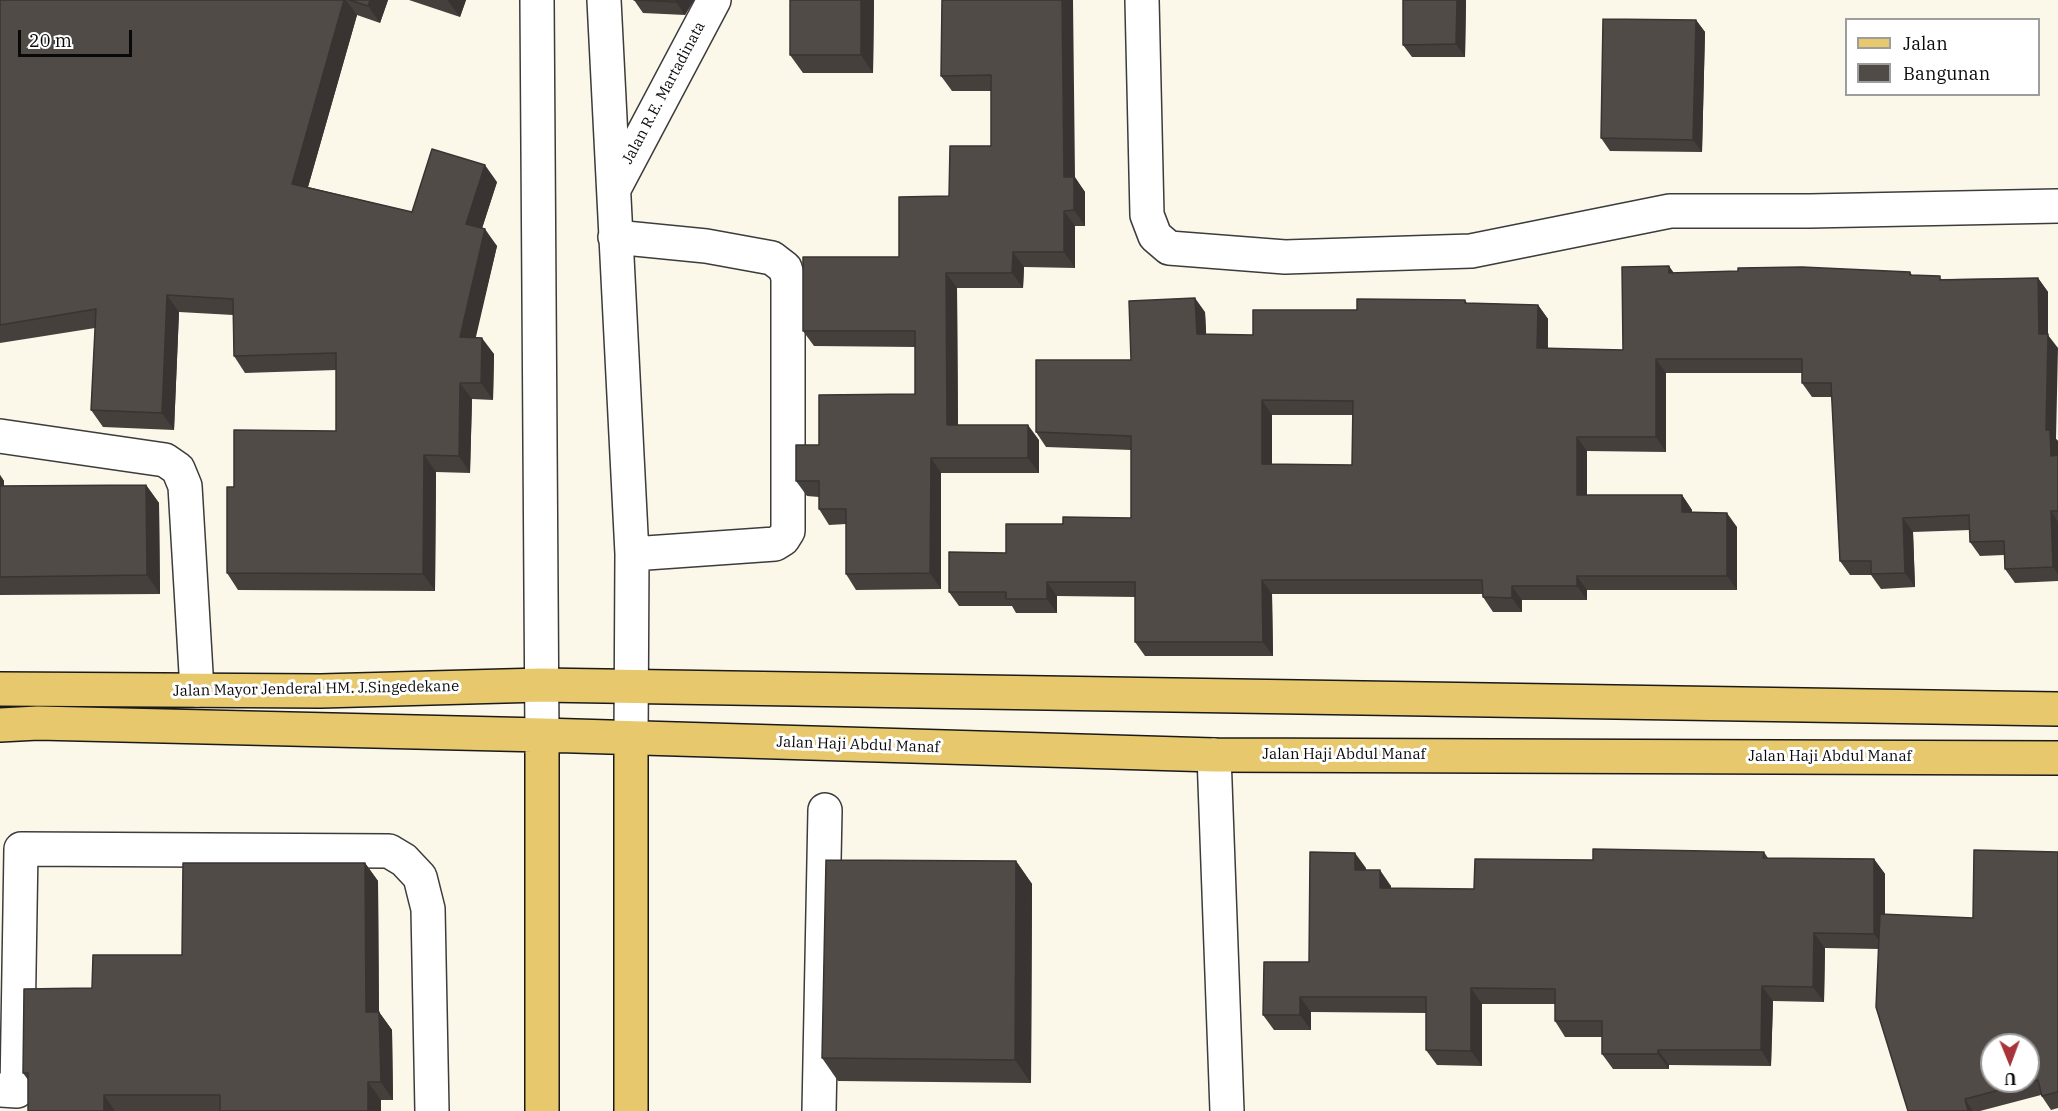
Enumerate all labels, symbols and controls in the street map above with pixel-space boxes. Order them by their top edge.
scale bar [21,18,135,56]
legend [1845,18,2040,96]
street label: Jalan R.E. Martadinata [619,19,709,167]
text: 20 m [29,29,72,52]
text: Jalan [1903,32,1948,55]
text: Bangunan [1903,62,1990,85]
street label: Jalan Mayor Jenderal HM. J.Singedekane [173,678,459,700]
street label: Jalan Haji Abdul Manaf [776,733,940,757]
street label: Jalan Haji Abdul Manaf [1262,746,1426,764]
street label: Jalan Haji Abdul Manaf [1748,748,1912,766]
north arrow [1980,1033,2040,1093]
text: U [2004,1069,2017,1089]

